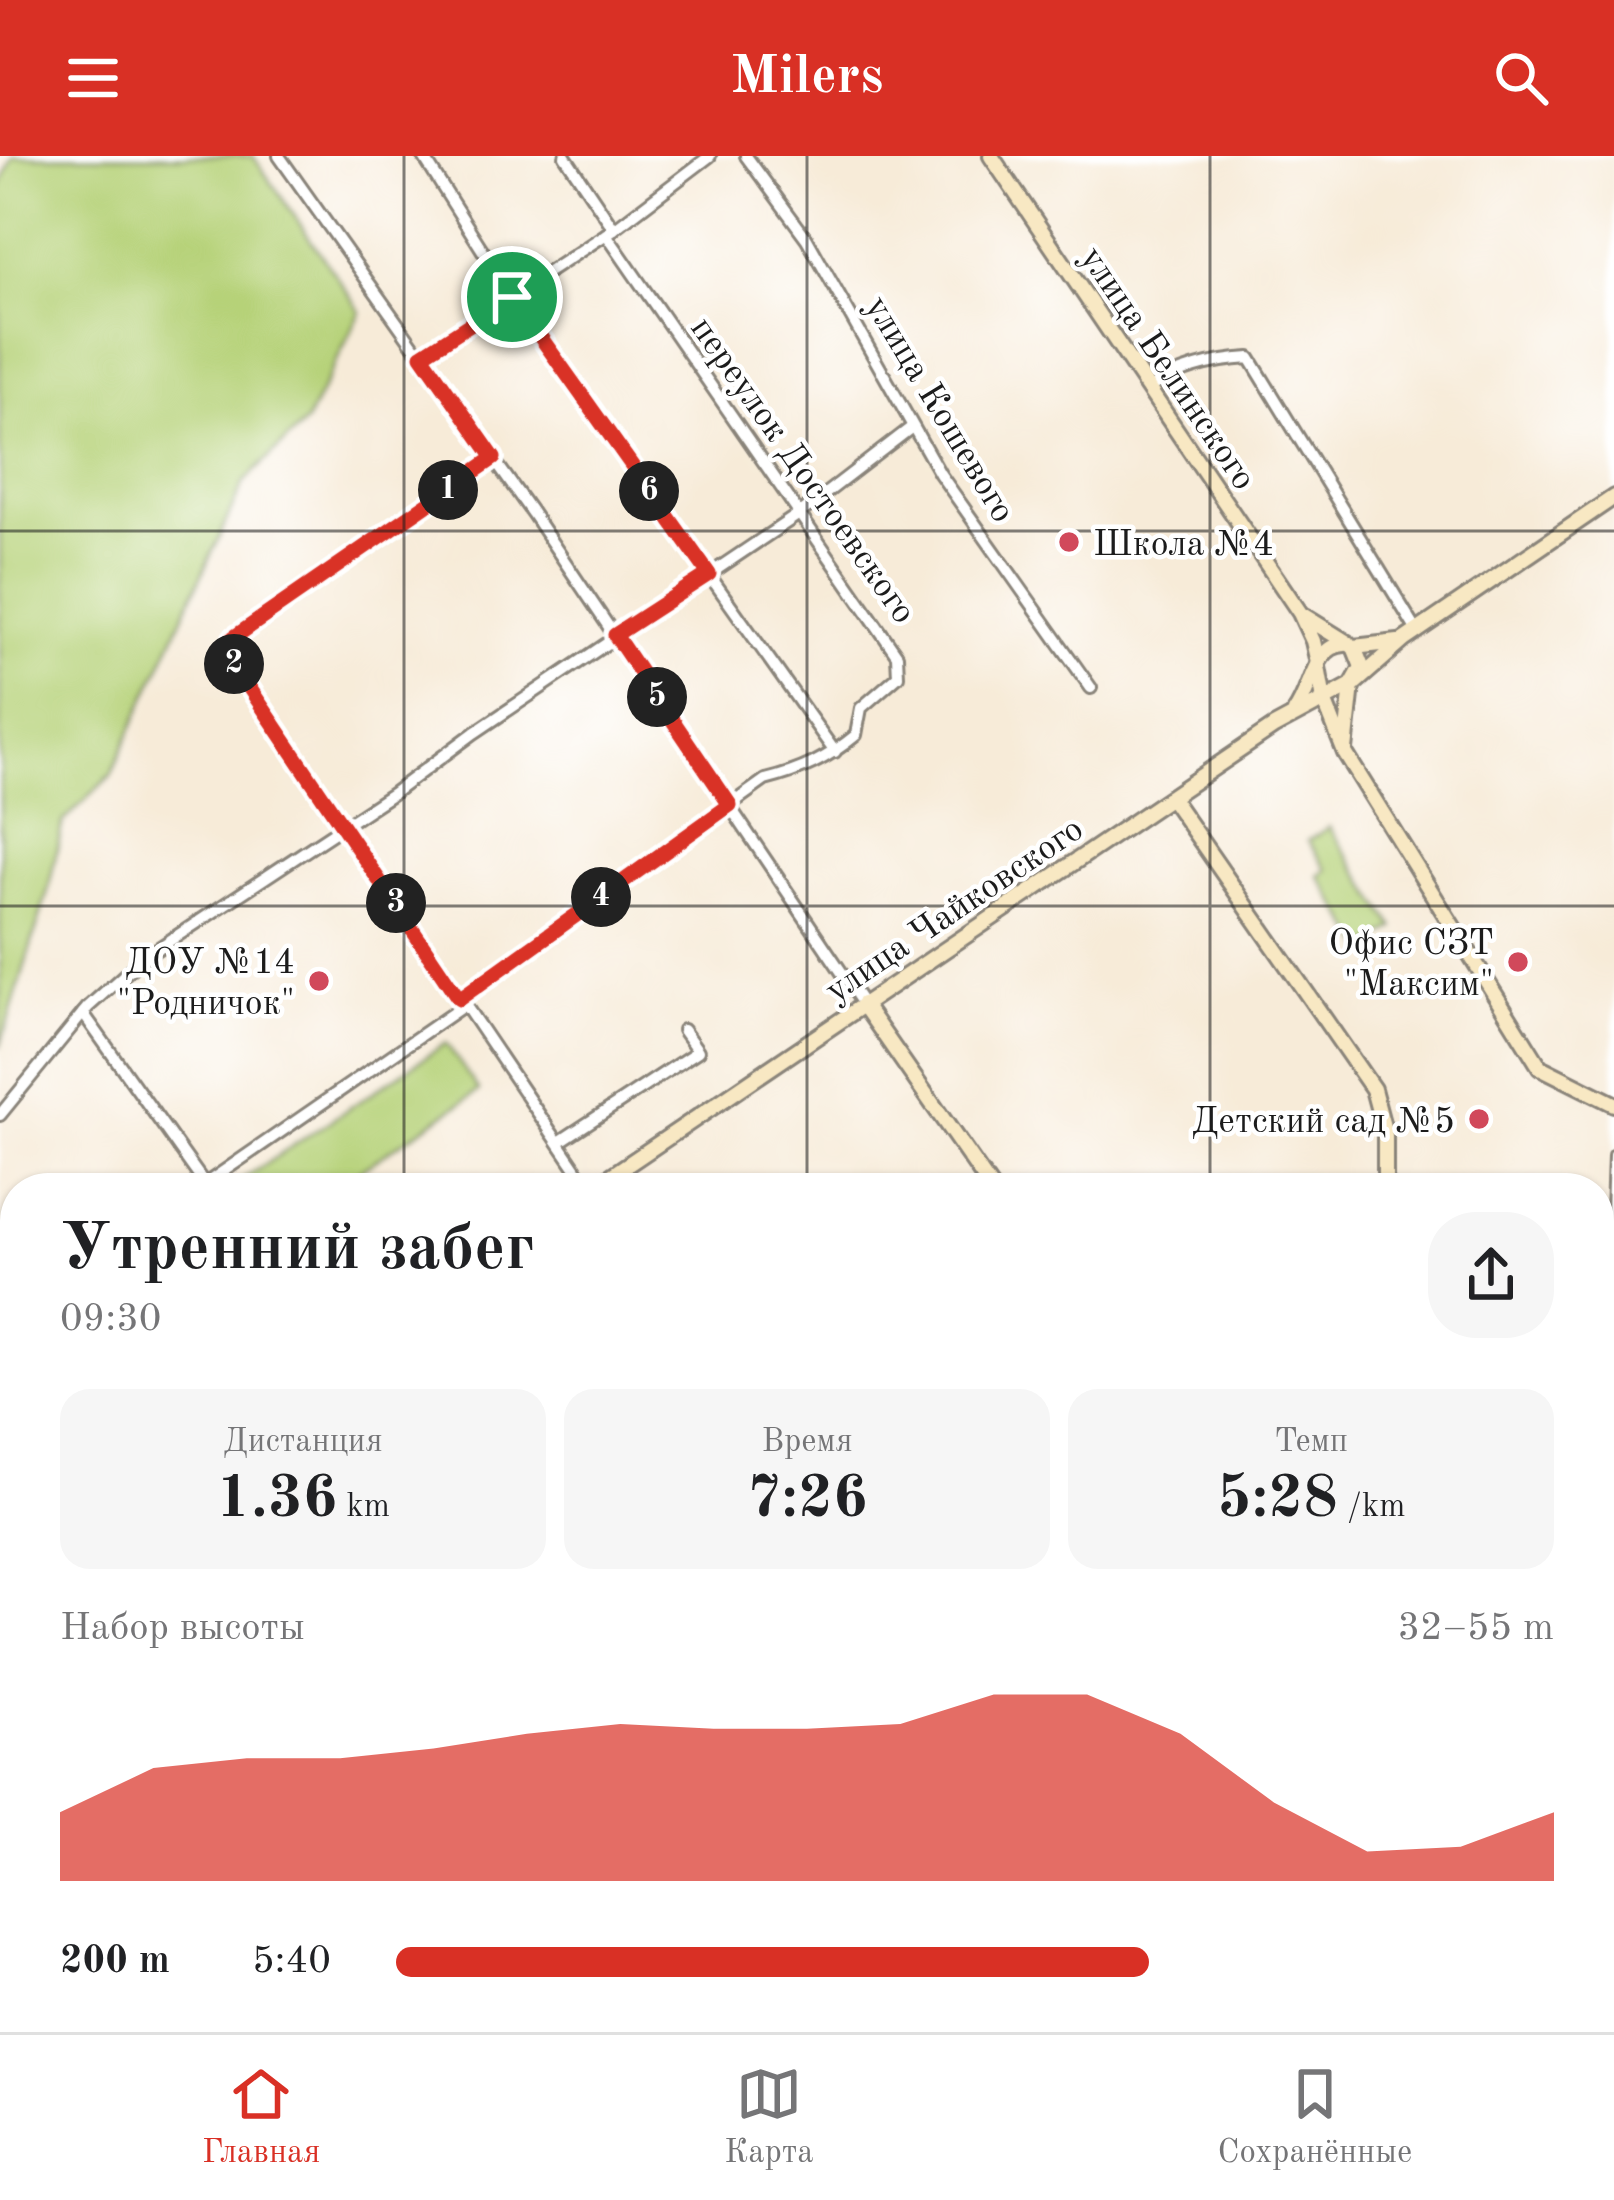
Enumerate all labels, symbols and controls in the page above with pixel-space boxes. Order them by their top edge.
icon: menu [60,45,126,111]
icon: search [1488,45,1554,111]
text: Milers [731,51,883,105]
street label: улица Белинского [1072,241,1261,497]
pin [461,246,563,348]
icon: arrive [479,264,545,330]
street label: улица Кошевого [857,291,1020,529]
street label: переулок Достоевского [682,312,921,631]
pin: 1 [418,460,478,520]
pin: 6 [619,461,679,521]
text: 1 [438,473,458,506]
text: 6 [639,474,659,507]
place label: Школа №4 [1093,528,1274,564]
marker: Школа №4 [1056,529,1082,555]
pin: 2 [204,634,264,694]
text: 2 [224,647,244,680]
pin: 5 [627,667,687,727]
text: 5 [647,680,667,713]
street label: улица Чайковского [820,812,1091,1011]
pin: 4 [571,867,631,927]
pin: 3 [366,873,426,933]
text: 4 [591,880,611,913]
text: 3 [386,886,406,919]
place label: Офис СЗТ "Максим" [1328,927,1494,1004]
place label: ДОУ №14 "Родничок" [117,946,295,1023]
marker: Офис СЗТ "Максим" [1505,949,1531,975]
marker: ДОУ №14 "Родничок" [306,968,332,994]
place label: Детский сад №5 [1192,1105,1455,1141]
marker: Детский сад №5 [1466,1106,1492,1132]
button: share [1428,1212,1554,1338]
text: Утренний забег [60,1218,535,1284]
text: 09:30 [60,1300,161,1339]
text: Дистанция [223,1426,383,1459]
text: Время [761,1426,853,1459]
text: Темп [1274,1426,1348,1459]
text: 1.36 [216,1470,337,1530]
text: 7:26 [746,1470,868,1530]
text: 5:28 [1217,1470,1338,1530]
text: km [337,1491,390,1524]
text: /km [1338,1491,1405,1524]
text: Набор высоты [60,1609,305,1648]
text: 32–55 m [1397,1609,1554,1648]
text: 200 m [60,1942,170,1981]
text: 5:40 [252,1942,331,1981]
tab: Главная [202,2061,321,2174]
tab: Карта [724,2061,814,2174]
tab: Сохранённые [1217,2061,1412,2174]

